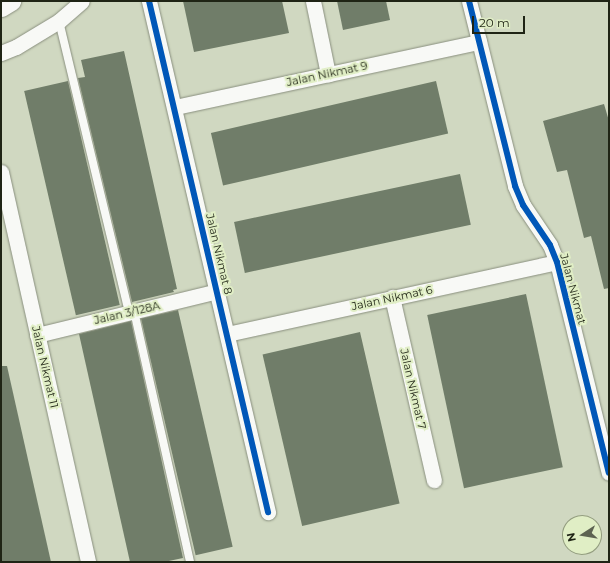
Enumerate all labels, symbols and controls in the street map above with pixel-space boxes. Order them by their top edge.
scale bar [474,8,527,34]
text: 20 m [479,15,510,30]
street label: Jalan Nikmat 9 [285,59,369,89]
street label: Jalan Nikmat 8 [203,212,235,296]
street label: Jalan Nikmat [557,252,589,326]
street label: Jalan Nikmat 6 [350,283,434,313]
street label: Jalan 3/128A [93,299,161,327]
street label: Jalan Nikmat 11 [29,325,61,409]
street label: Jalan Nikmat 7 [397,347,429,431]
north arrow [562,515,602,555]
text: N [563,531,579,543]

